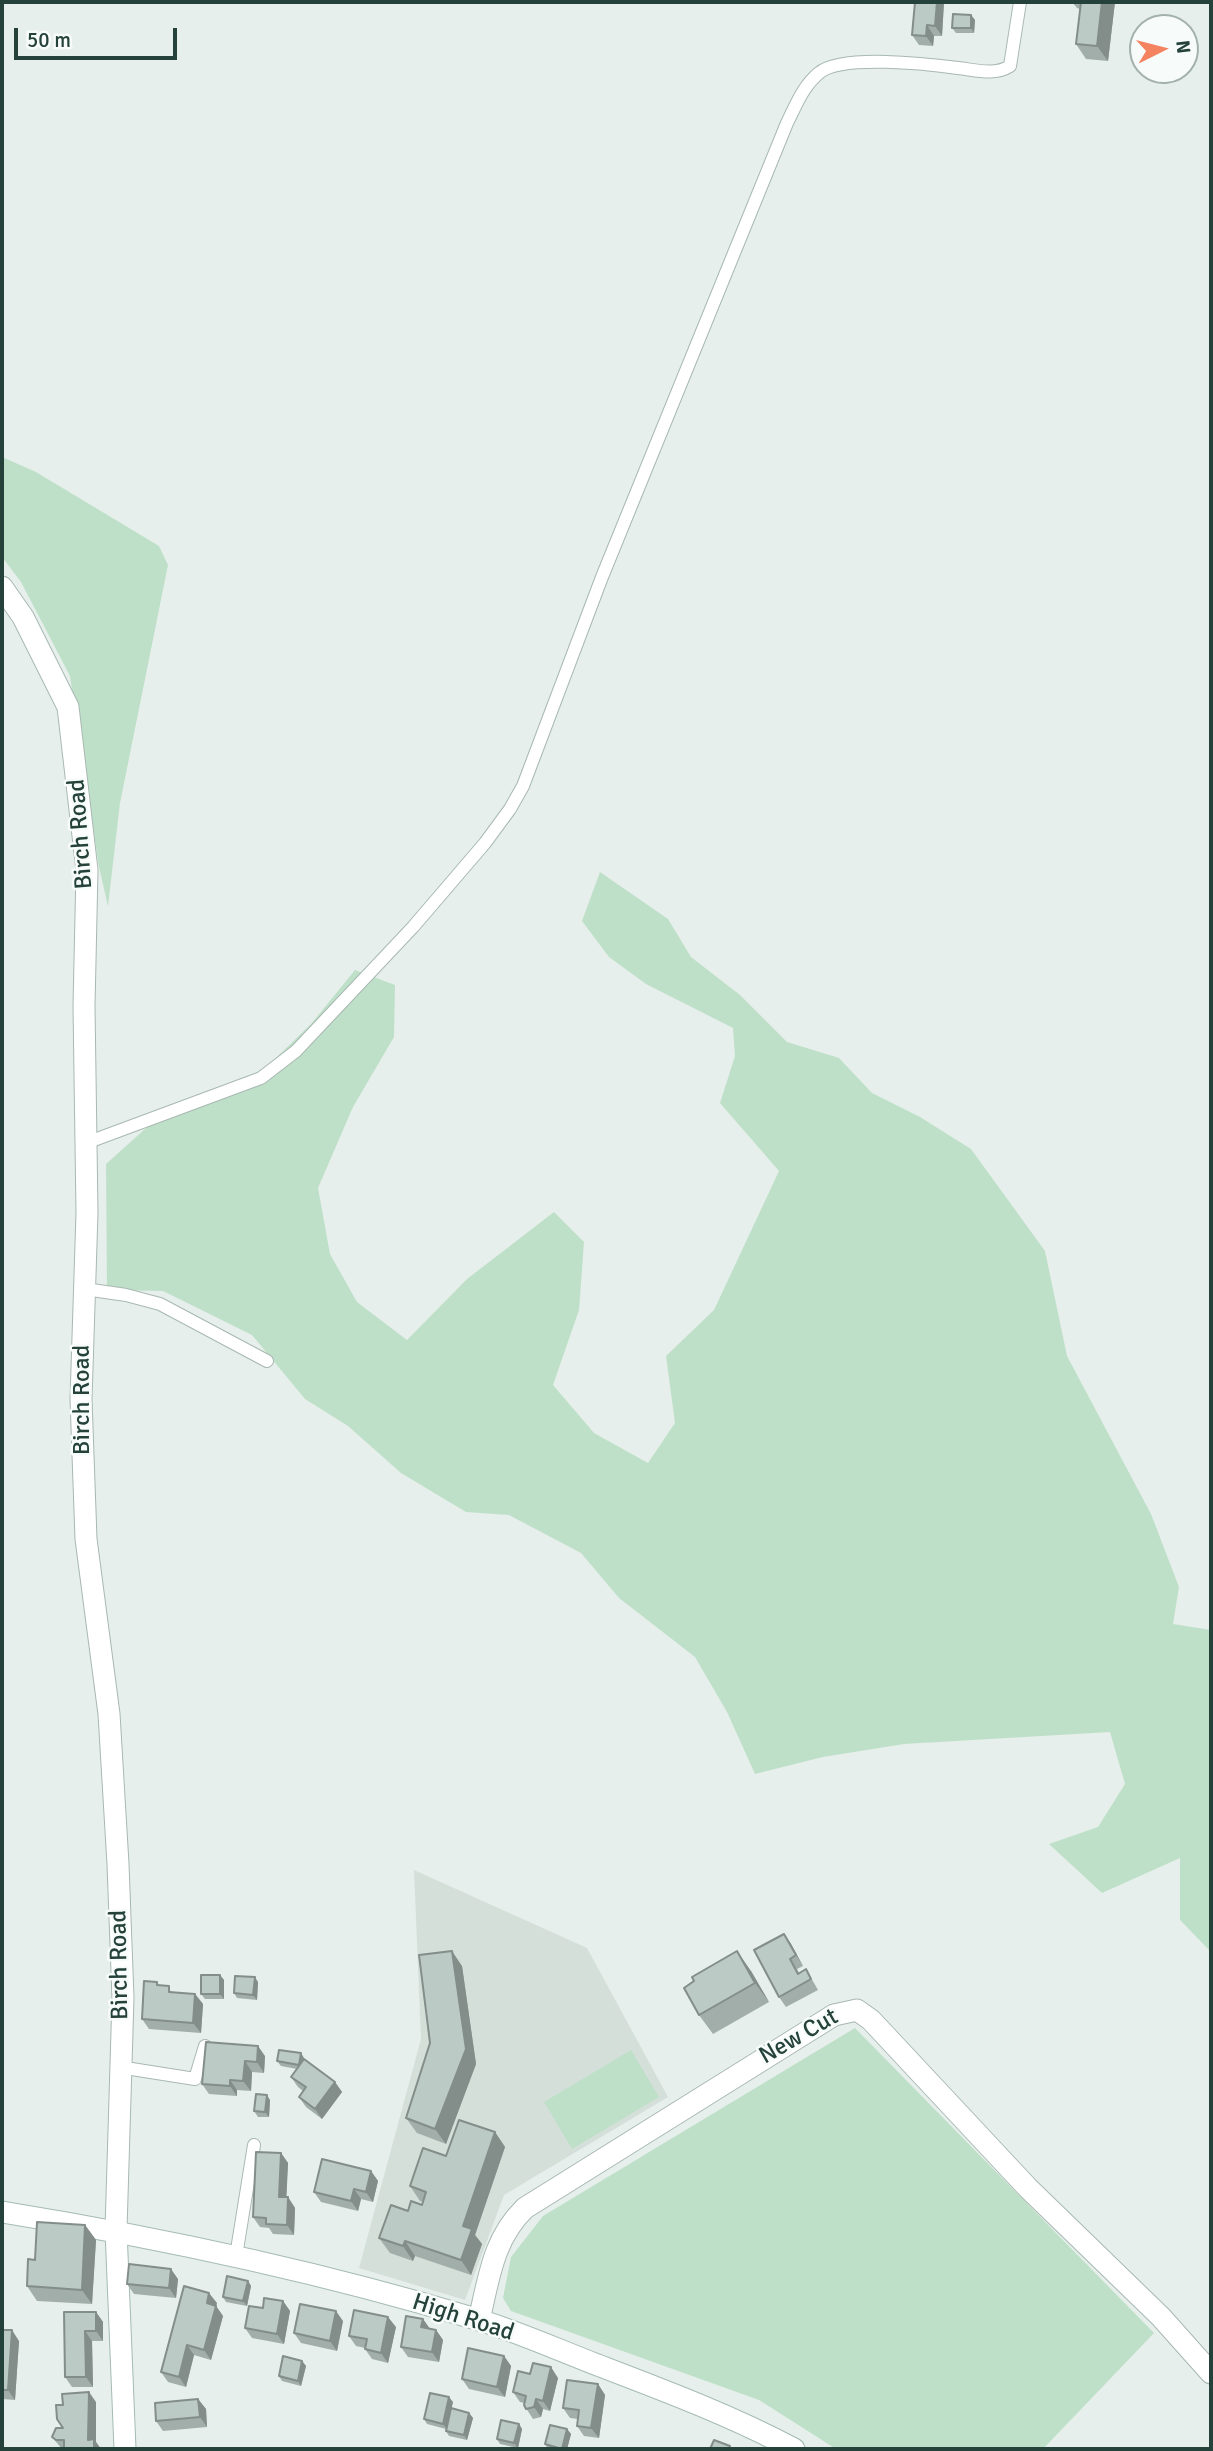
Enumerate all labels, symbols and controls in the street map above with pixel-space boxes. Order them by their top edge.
scale bar [18,14,180,58]
north arrow [1129,14,1199,84]
text: 50 m [27,27,71,53]
text: N [1170,39,1196,55]
street label: Birch Road [63,778,99,890]
street label: Birch Road [69,1345,97,1455]
street label: Birch Road [105,1910,135,2020]
street label: New Cut [754,2003,844,2071]
street label: High Road [409,2288,517,2348]

